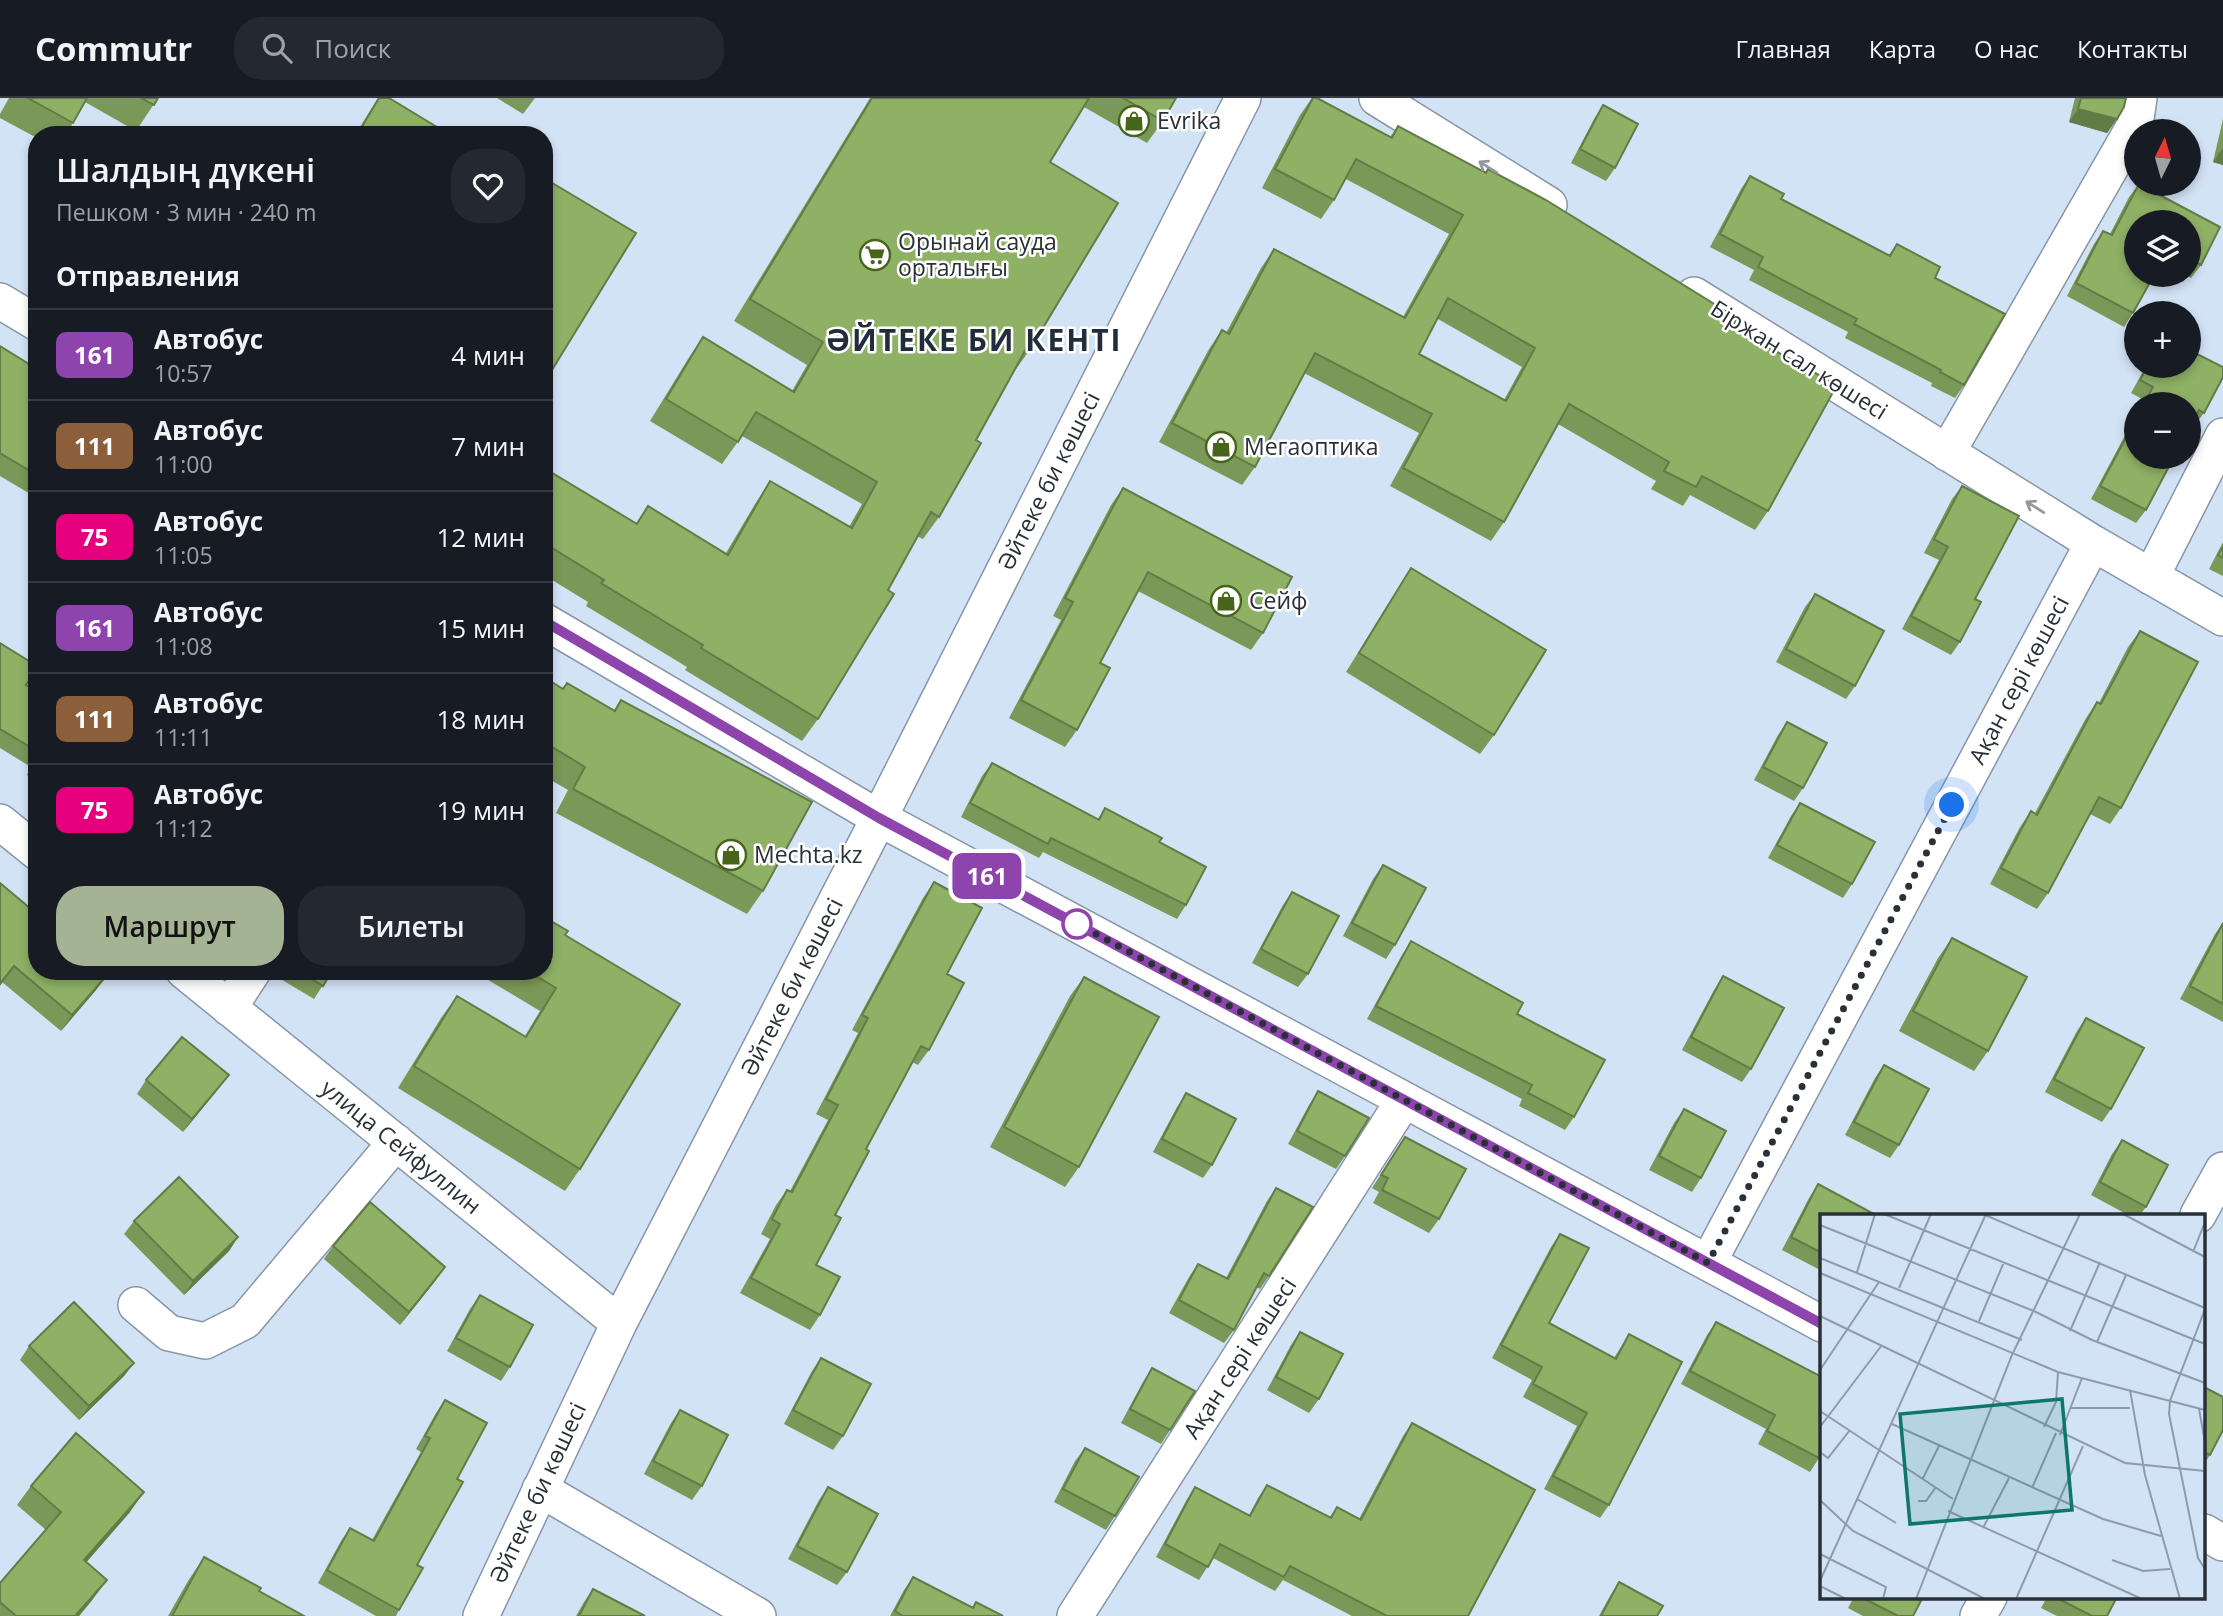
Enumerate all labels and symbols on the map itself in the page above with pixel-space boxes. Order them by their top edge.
shop icon: Evrika [1117,104,1151,138]
place label: Evrika [1157,104,1221,136]
north arrow [2124,119,2202,196]
one-way arrow [1478,160,1498,174]
place label: Орынай сауда орталығы [898,225,1057,283]
supermarket icon: Орынай сауда орталығы [858,238,892,272]
street label: Біржан сал көшесі [1705,292,1894,427]
district label: ӘЙТЕКЕ БИ КЕНТІ [826,319,1122,360]
street label: Әйтеке би көшесі [989,386,1107,575]
shop icon: Мегаоптика [1204,430,1238,464]
place label: Мегаоптика [1244,430,1379,462]
one-way arrow [2026,499,2045,514]
shop icon: Сейф [1209,584,1243,618]
place label: Сейф [1249,584,1307,616]
street label: Ақан сері көшесі [1960,590,2076,769]
your location [1934,787,1969,822]
shop icon: Mechta.kz [714,838,748,872]
place label: Mechta.kz [754,838,863,870]
line badge: 161 [947,853,1027,899]
street label: Әйтеке би көшесі [732,892,850,1081]
unlabelled marker [1062,909,1092,939]
street label: улица Сейфуллин [315,1071,489,1221]
inset map [1820,1214,2206,1598]
street label: Ақан сері көшесі [1175,1271,1303,1444]
street label: Әйтеке би көшесі [481,1397,593,1588]

